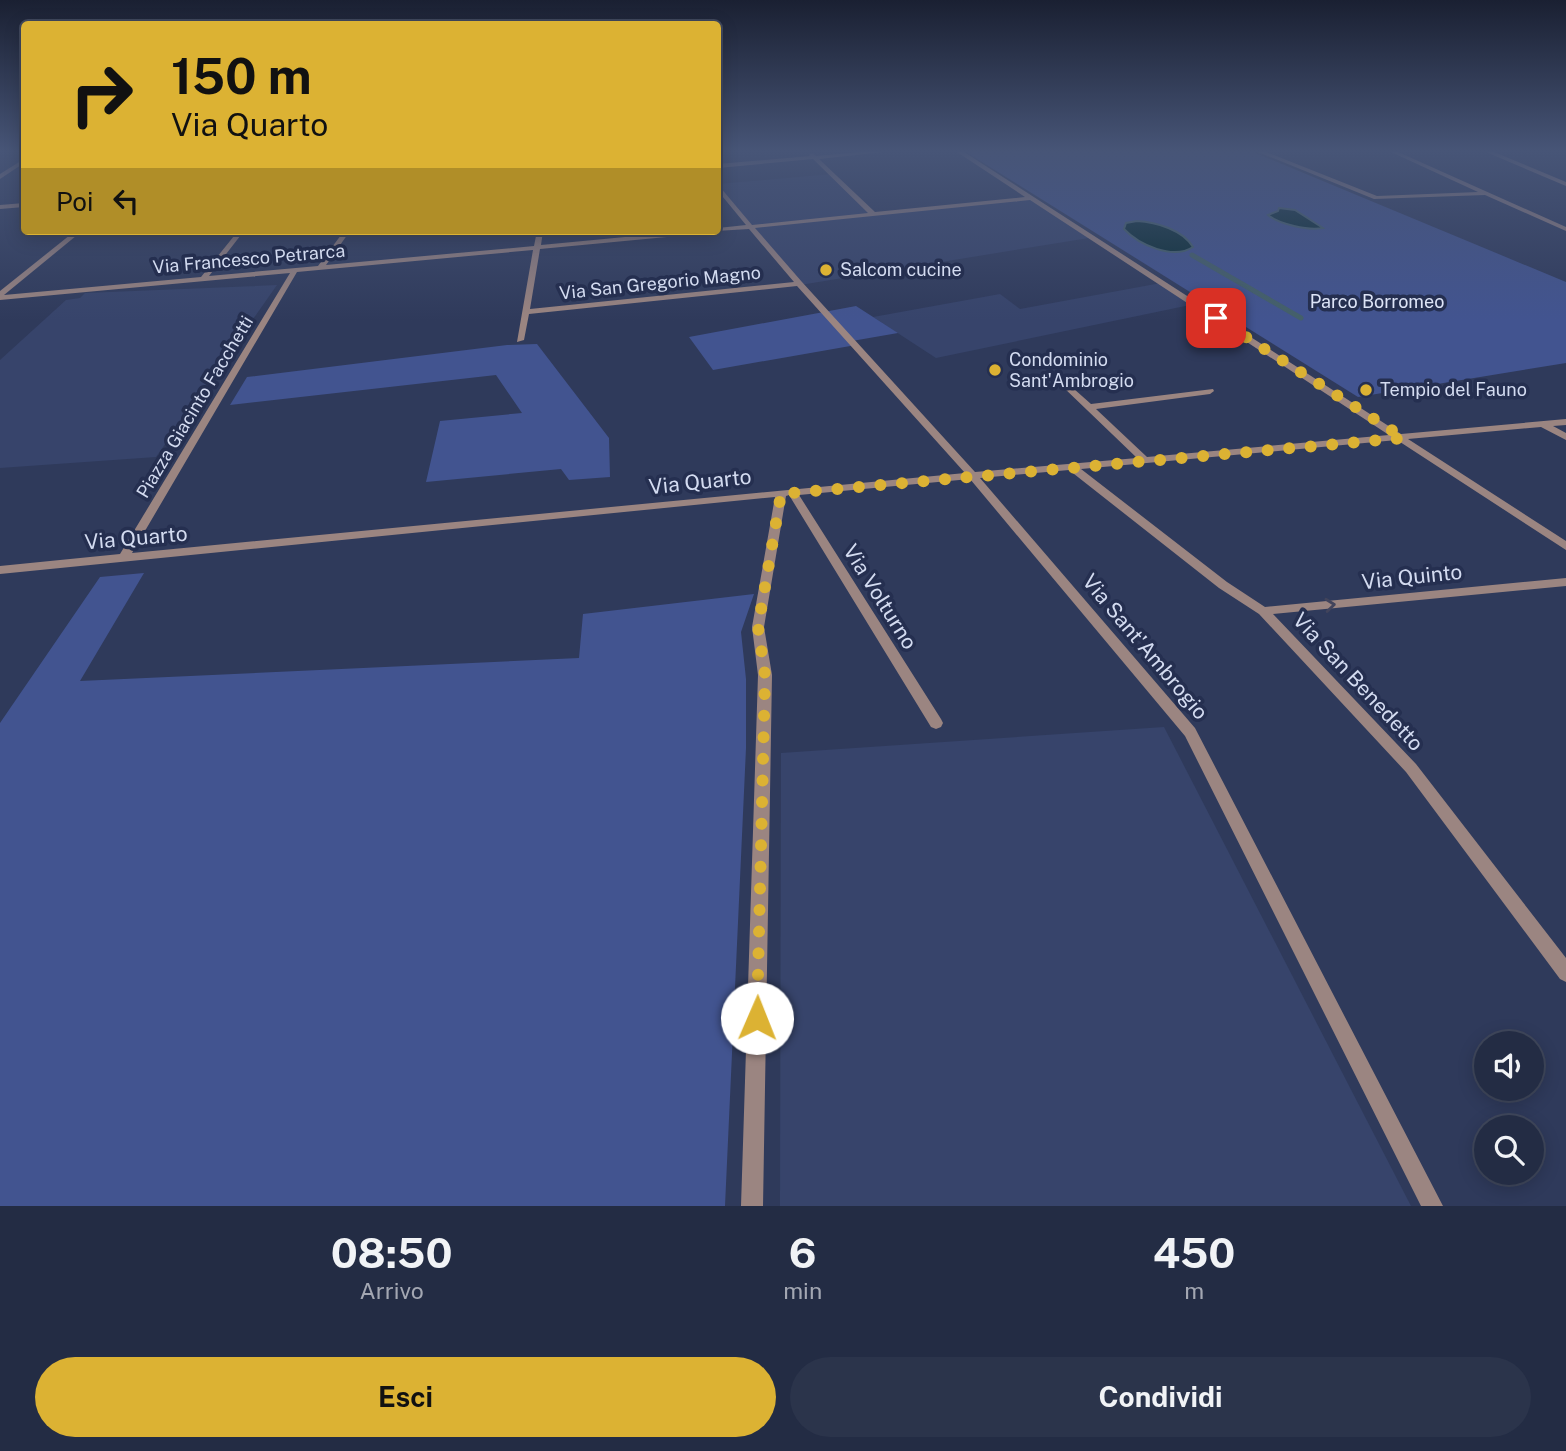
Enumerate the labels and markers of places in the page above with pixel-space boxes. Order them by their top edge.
place label: Salcom cucine [840,259,962,280]
marker: Salcom cucine [818,262,834,278]
pin [1186,288,1246,348]
place label: Condominio Sant'Ambrogio [1009,349,1134,391]
marker: Condominio Sant'Ambrogio [987,362,1003,378]
place label: Tempio del Fauno [1380,379,1527,400]
marker: Tempio del Fauno [1358,382,1374,398]

